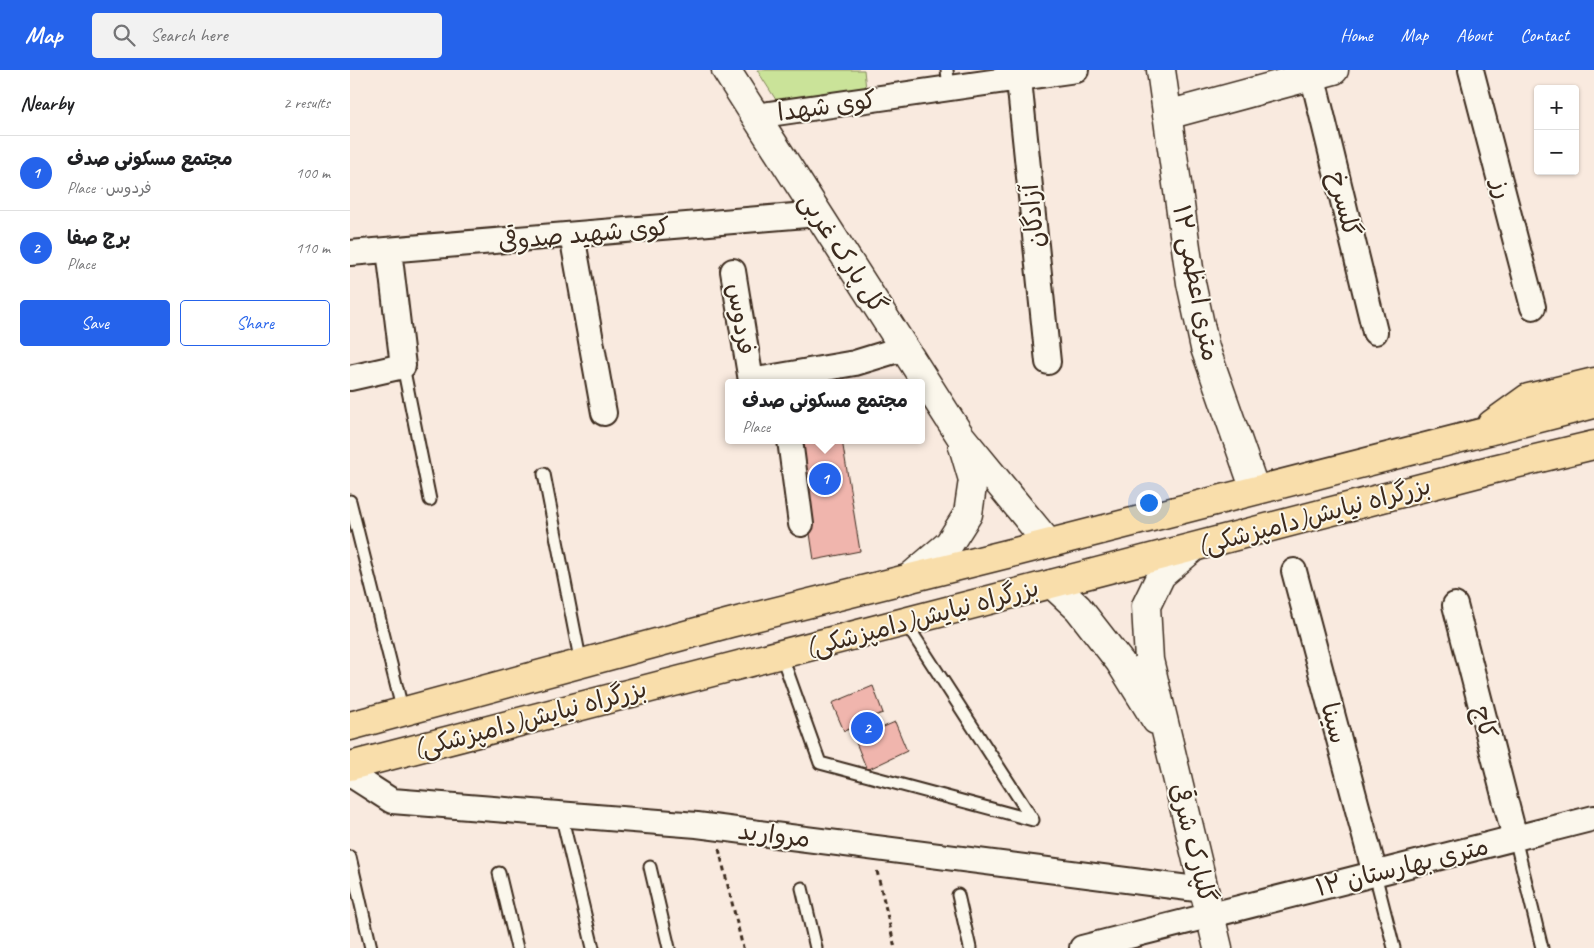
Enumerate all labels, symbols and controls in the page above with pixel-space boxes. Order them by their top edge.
search box [92,13,442,58]
text: Map [25,20,62,50]
icon: search [110,21,138,49]
text: Search here [150,23,228,47]
text: Home [1340,24,1373,46]
text: Map [1401,24,1428,46]
text: About [1456,24,1492,46]
text: Contact [1520,24,1569,46]
street label: کوی شهدا [775,83,879,129]
map controls [1534,85,1579,175]
button: + [1534,85,1579,130]
text: Nearby [20,90,73,116]
text: 2 results [283,93,330,113]
button: − [1534,130,1579,175]
text: مجتمع مسکونی صدف [67,147,233,171]
text: 1 [32,163,40,183]
text: 100 m [296,163,330,183]
street label: گلسرخ [1320,168,1368,240]
street label: رز [1484,174,1520,202]
text: Place · فردوس [67,178,152,198]
street label: آزادگان [1014,182,1052,249]
street label: گل پارک غربی [792,186,894,320]
street label: ۱۲ متری اعظمی [1165,202,1227,364]
street label: کوی شهید صدوقی [497,211,671,257]
text: برج صفا [67,226,130,250]
text: 2 [32,238,40,258]
text: 110 m [296,238,330,258]
text: Place [67,254,95,274]
street label: فردوس [720,281,762,357]
button: Save [20,300,170,346]
button: Share [180,300,330,346]
popup [725,379,925,444]
text: مجتمع مسکونی صدف [742,389,908,413]
text: Place [742,417,770,437]
pin: 1 [809,460,841,498]
street label: بزرگراه نیایش(دامپزشکی) [1194,469,1434,563]
your location [1136,490,1162,516]
street label: بزرگراه نیایش(دامپزشکی) [802,571,1042,665]
street label: بزرگراه نیایش(دامپزشکی) [410,672,650,766]
street label: سینا [1313,699,1355,747]
street label: کاج [1466,702,1504,742]
pin: 2 [851,709,883,747]
street label: گلپارک شرقی [1163,780,1223,906]
street label: مروارید [736,815,812,855]
street label: ۱۲ متری بهارستان [1312,830,1492,904]

